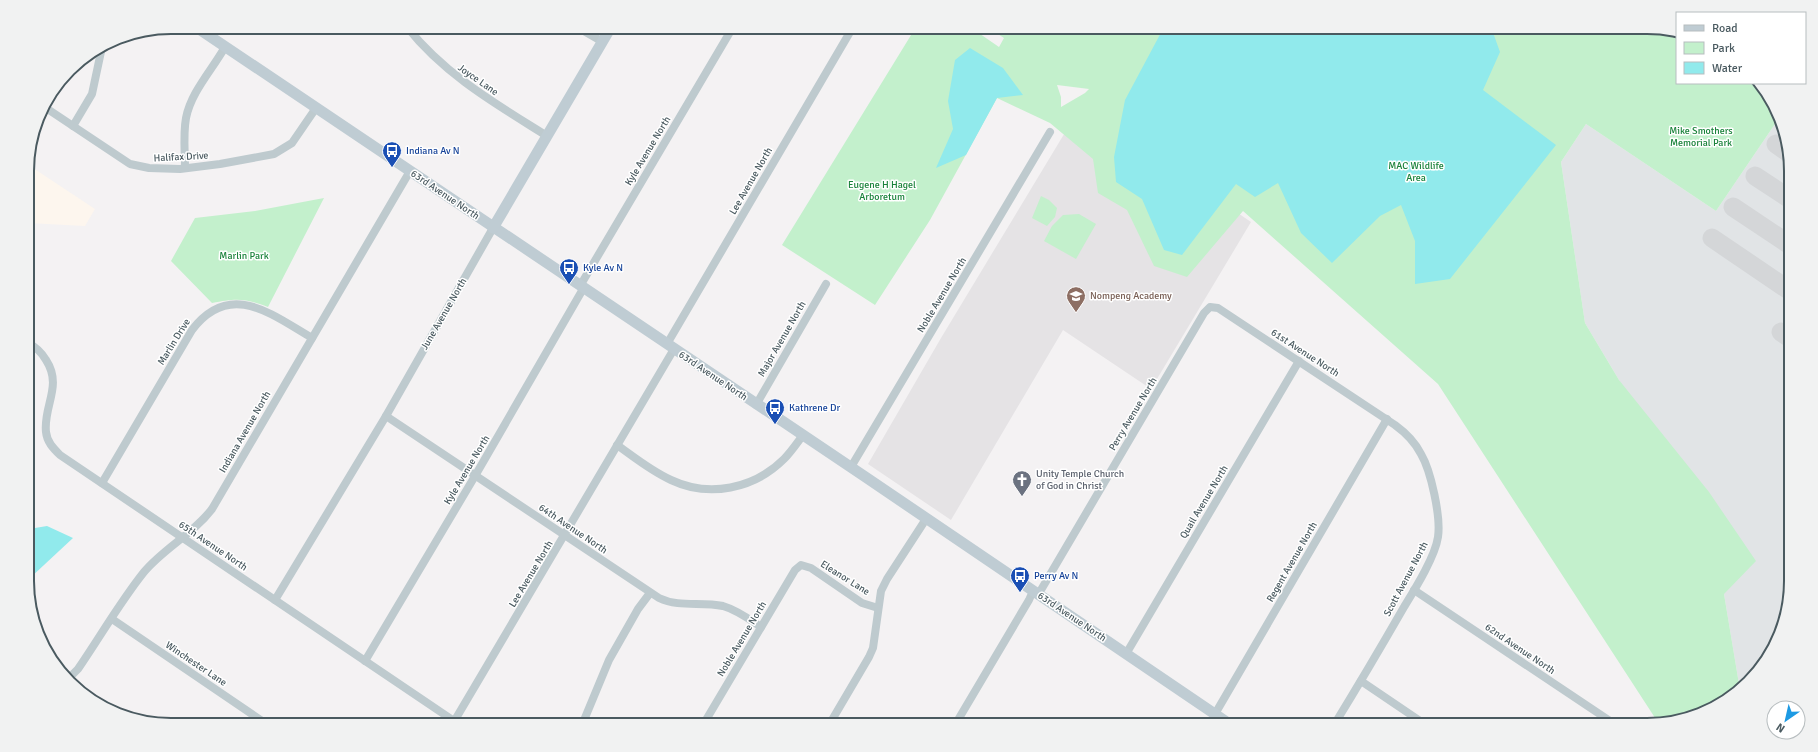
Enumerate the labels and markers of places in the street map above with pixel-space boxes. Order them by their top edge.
bus stop icon: Indiana Av N [381,140,403,168]
place label: Indiana Av N [406,145,460,157]
bus stop icon: Kyle Av N [558,257,580,285]
place label: Kyle Av N [583,262,623,274]
school or university icon: Nompeng Academy [1065,285,1087,313]
place label: Nompeng Academy [1090,290,1172,302]
bus stop icon: Kathrene Dr [764,397,786,425]
place label: Kathrene Dr [789,402,841,414]
place label: Unity Temple Church of God in Christ [1036,468,1124,492]
church icon: Unity Temple Church of God in Christ [1011,469,1033,497]
bus stop icon: Perry Av N [1009,565,1031,593]
place label: Perry Av N [1034,570,1078,582]

